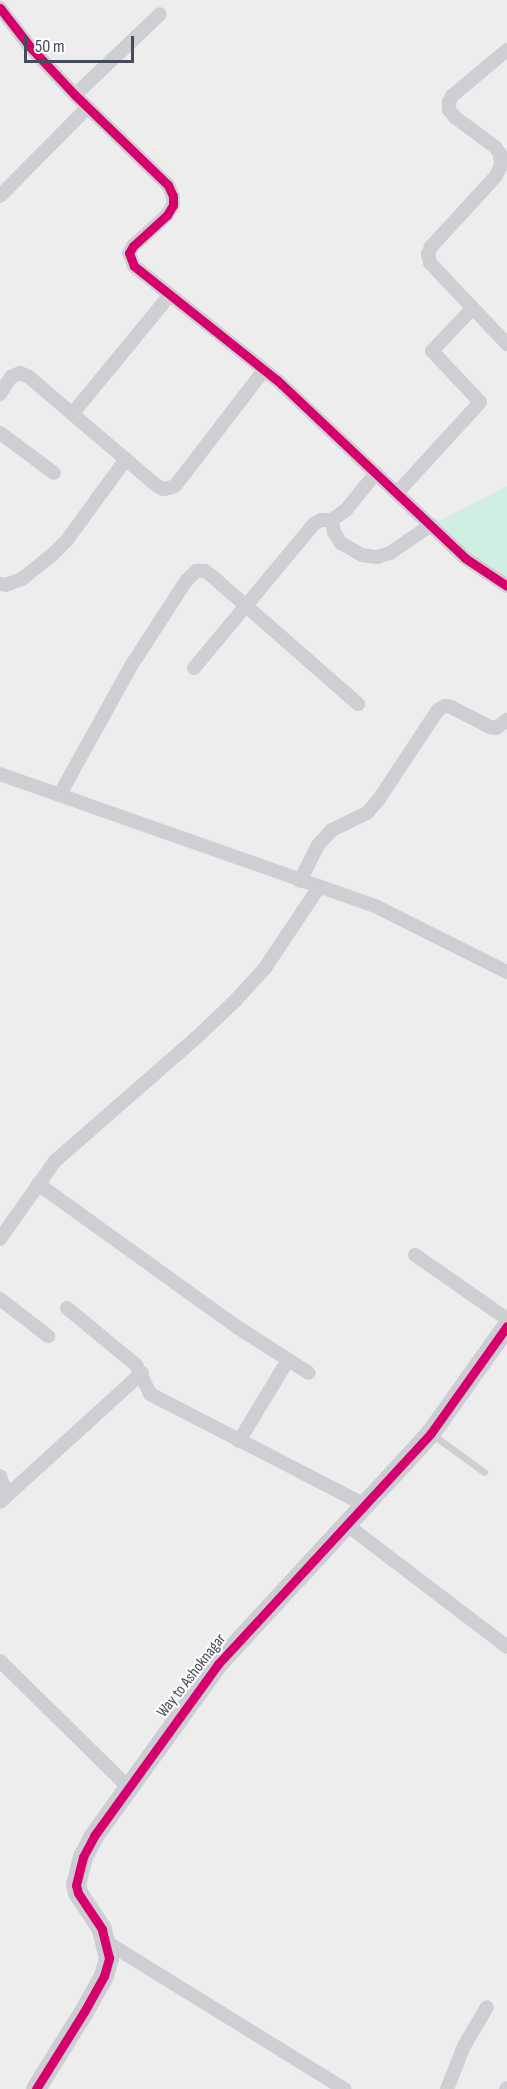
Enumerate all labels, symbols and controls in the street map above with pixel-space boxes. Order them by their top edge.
scale bar [27,24,136,62]
text: 50 m [35,36,65,57]
street label: Way to Ashoknagar [153,1630,231,1722]

